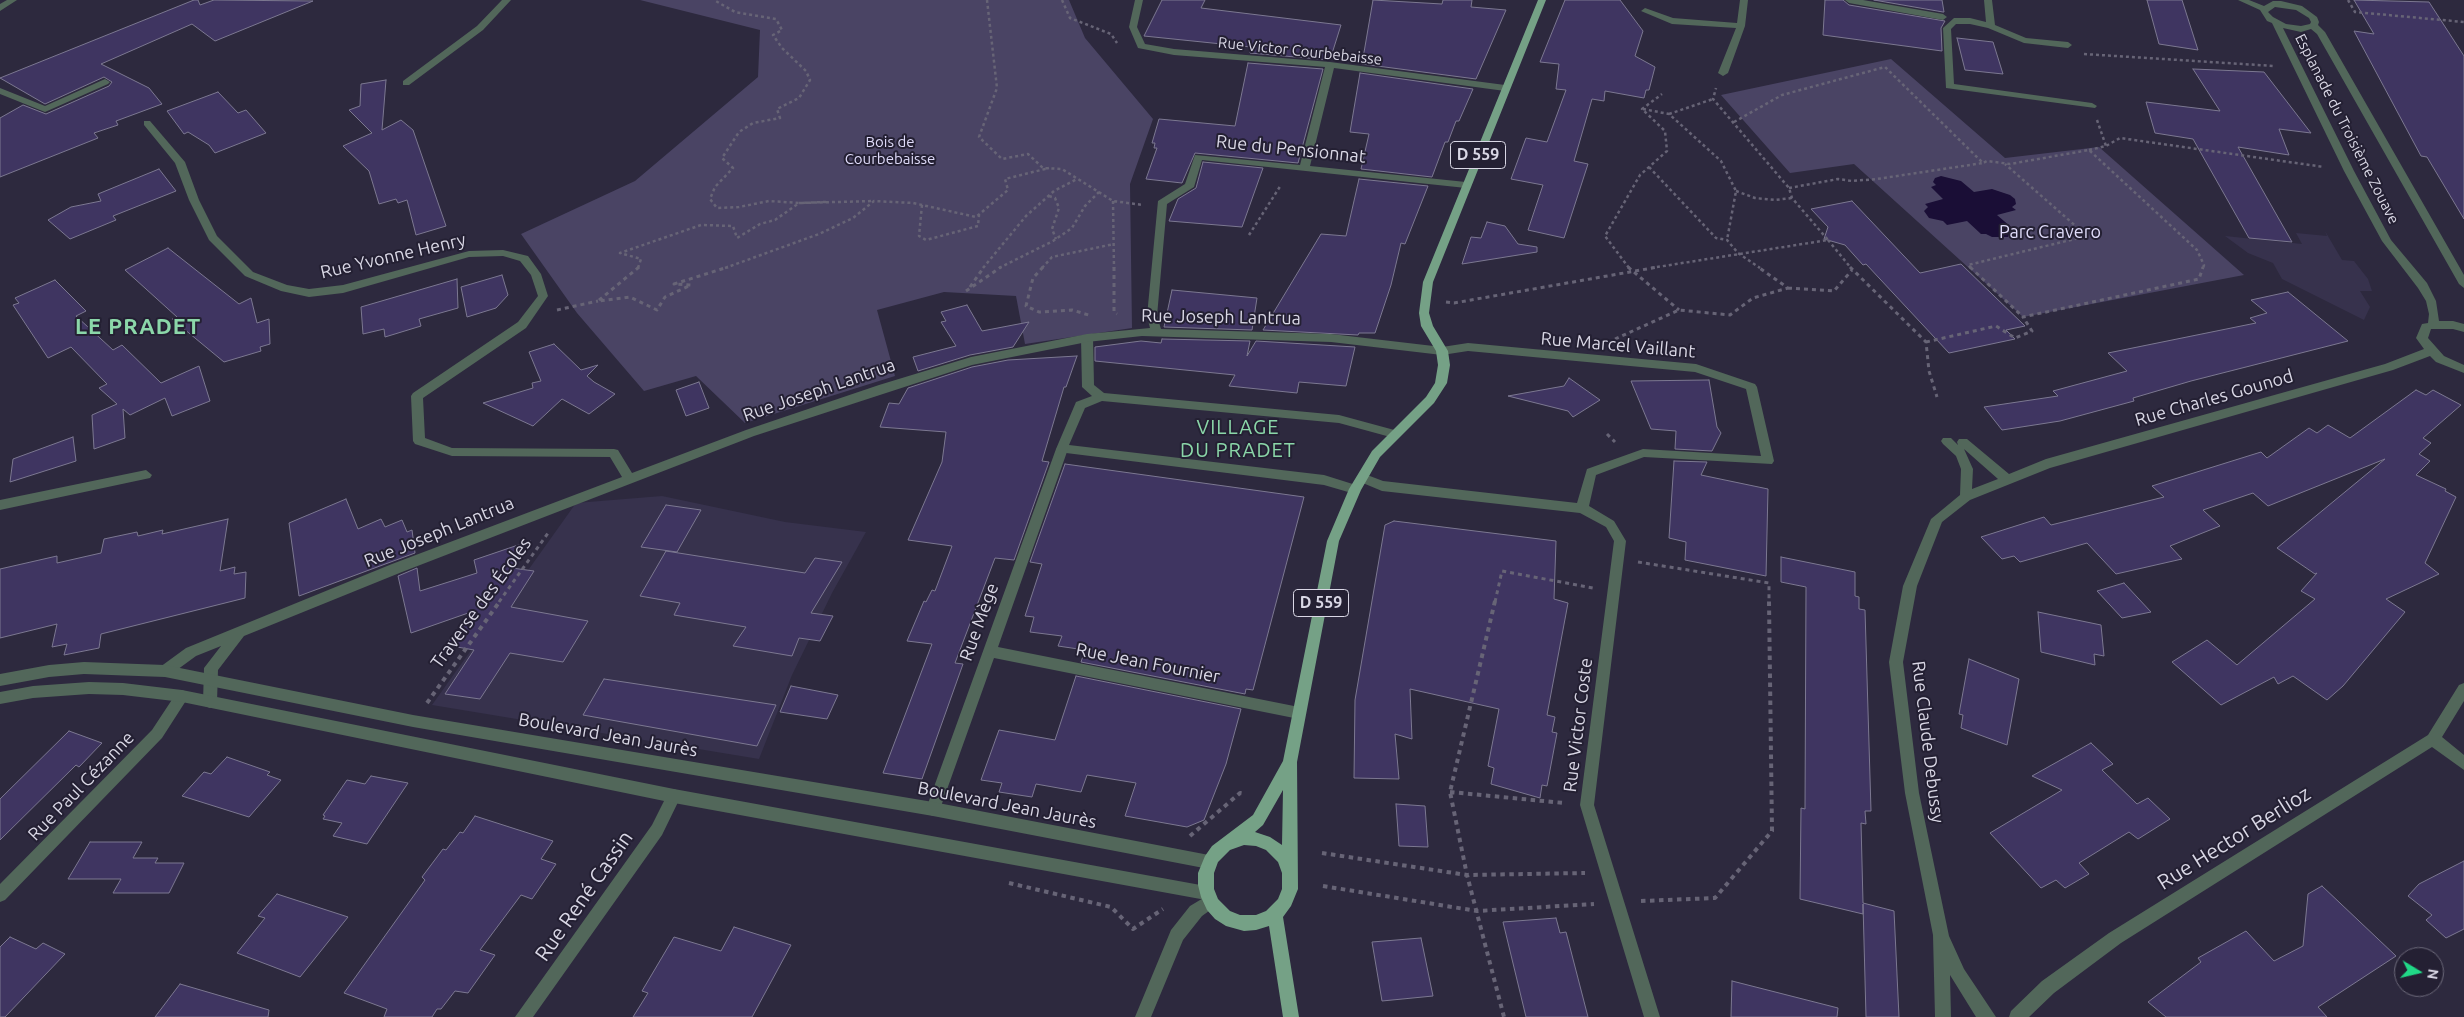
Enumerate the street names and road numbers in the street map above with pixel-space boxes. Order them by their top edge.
street label: Esplanade du Troisième Zouave [2291,31,2403,227]
street label: Rue Victor Courbebaisse [1217,33,1383,69]
street label: Rue du Pensionnat [1215,130,1367,168]
road number: D 559 [1450,142,1506,168]
street label: Rue Yvonne Henry [318,229,468,283]
street label: Rue Joseph Lantrua [1141,305,1301,329]
street label: Rue Marcel Vaillant [1540,327,1696,363]
street label: Rue Joseph Lantrua [740,354,898,426]
street label: Rue Charles Gounod [2132,365,2296,431]
street label: Rue Joseph Lantrua [361,492,517,572]
street label: Traverse des Écoles [426,533,536,673]
street label: Rue Mège [955,580,1003,664]
road number: D 559 [1294,590,1348,616]
street label: Rue Jean Fournier [1074,638,1222,688]
street label: Rue Victor Coste [1559,657,1597,793]
street label: Rue Claude Debussy [1907,660,1949,824]
street label: Boulevard Jean Jaurès [517,709,699,761]
street label: Rue Paul Cézanne [23,727,139,845]
street label: Boulevard Jean Jaurès [916,777,1098,833]
street label: Rue Hector Berlioz [2153,781,2315,895]
street label: Rue René Cassin [530,826,638,966]

